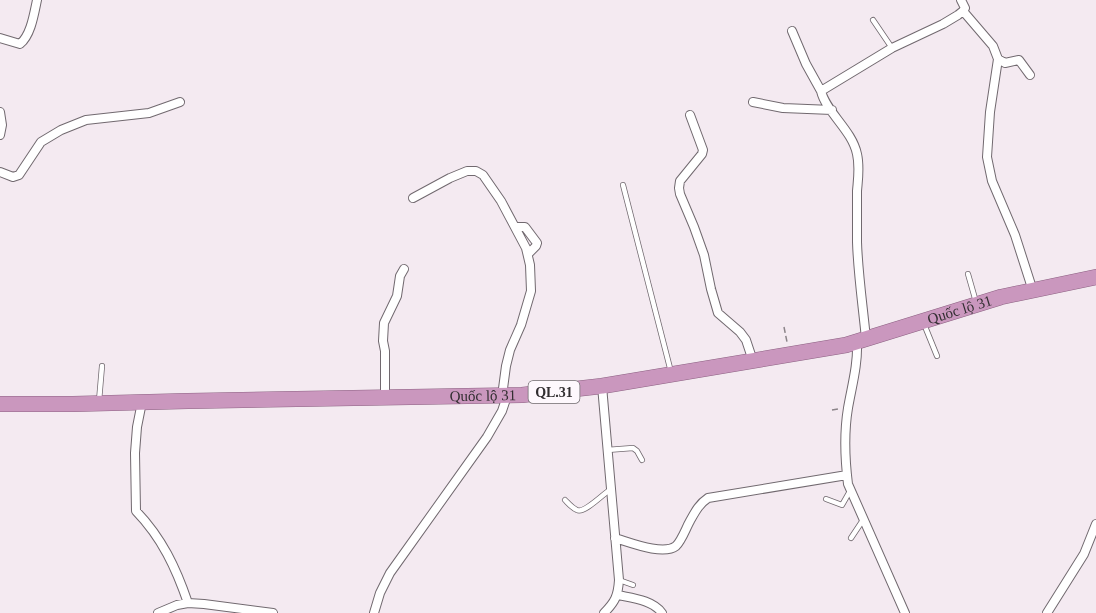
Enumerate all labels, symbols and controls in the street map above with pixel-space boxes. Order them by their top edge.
street label: Quốc lộ 31 [925,292,994,327]
road number: QL.31 [528,381,580,403]
street label: Quốc lộ 31 [449,387,516,404]

